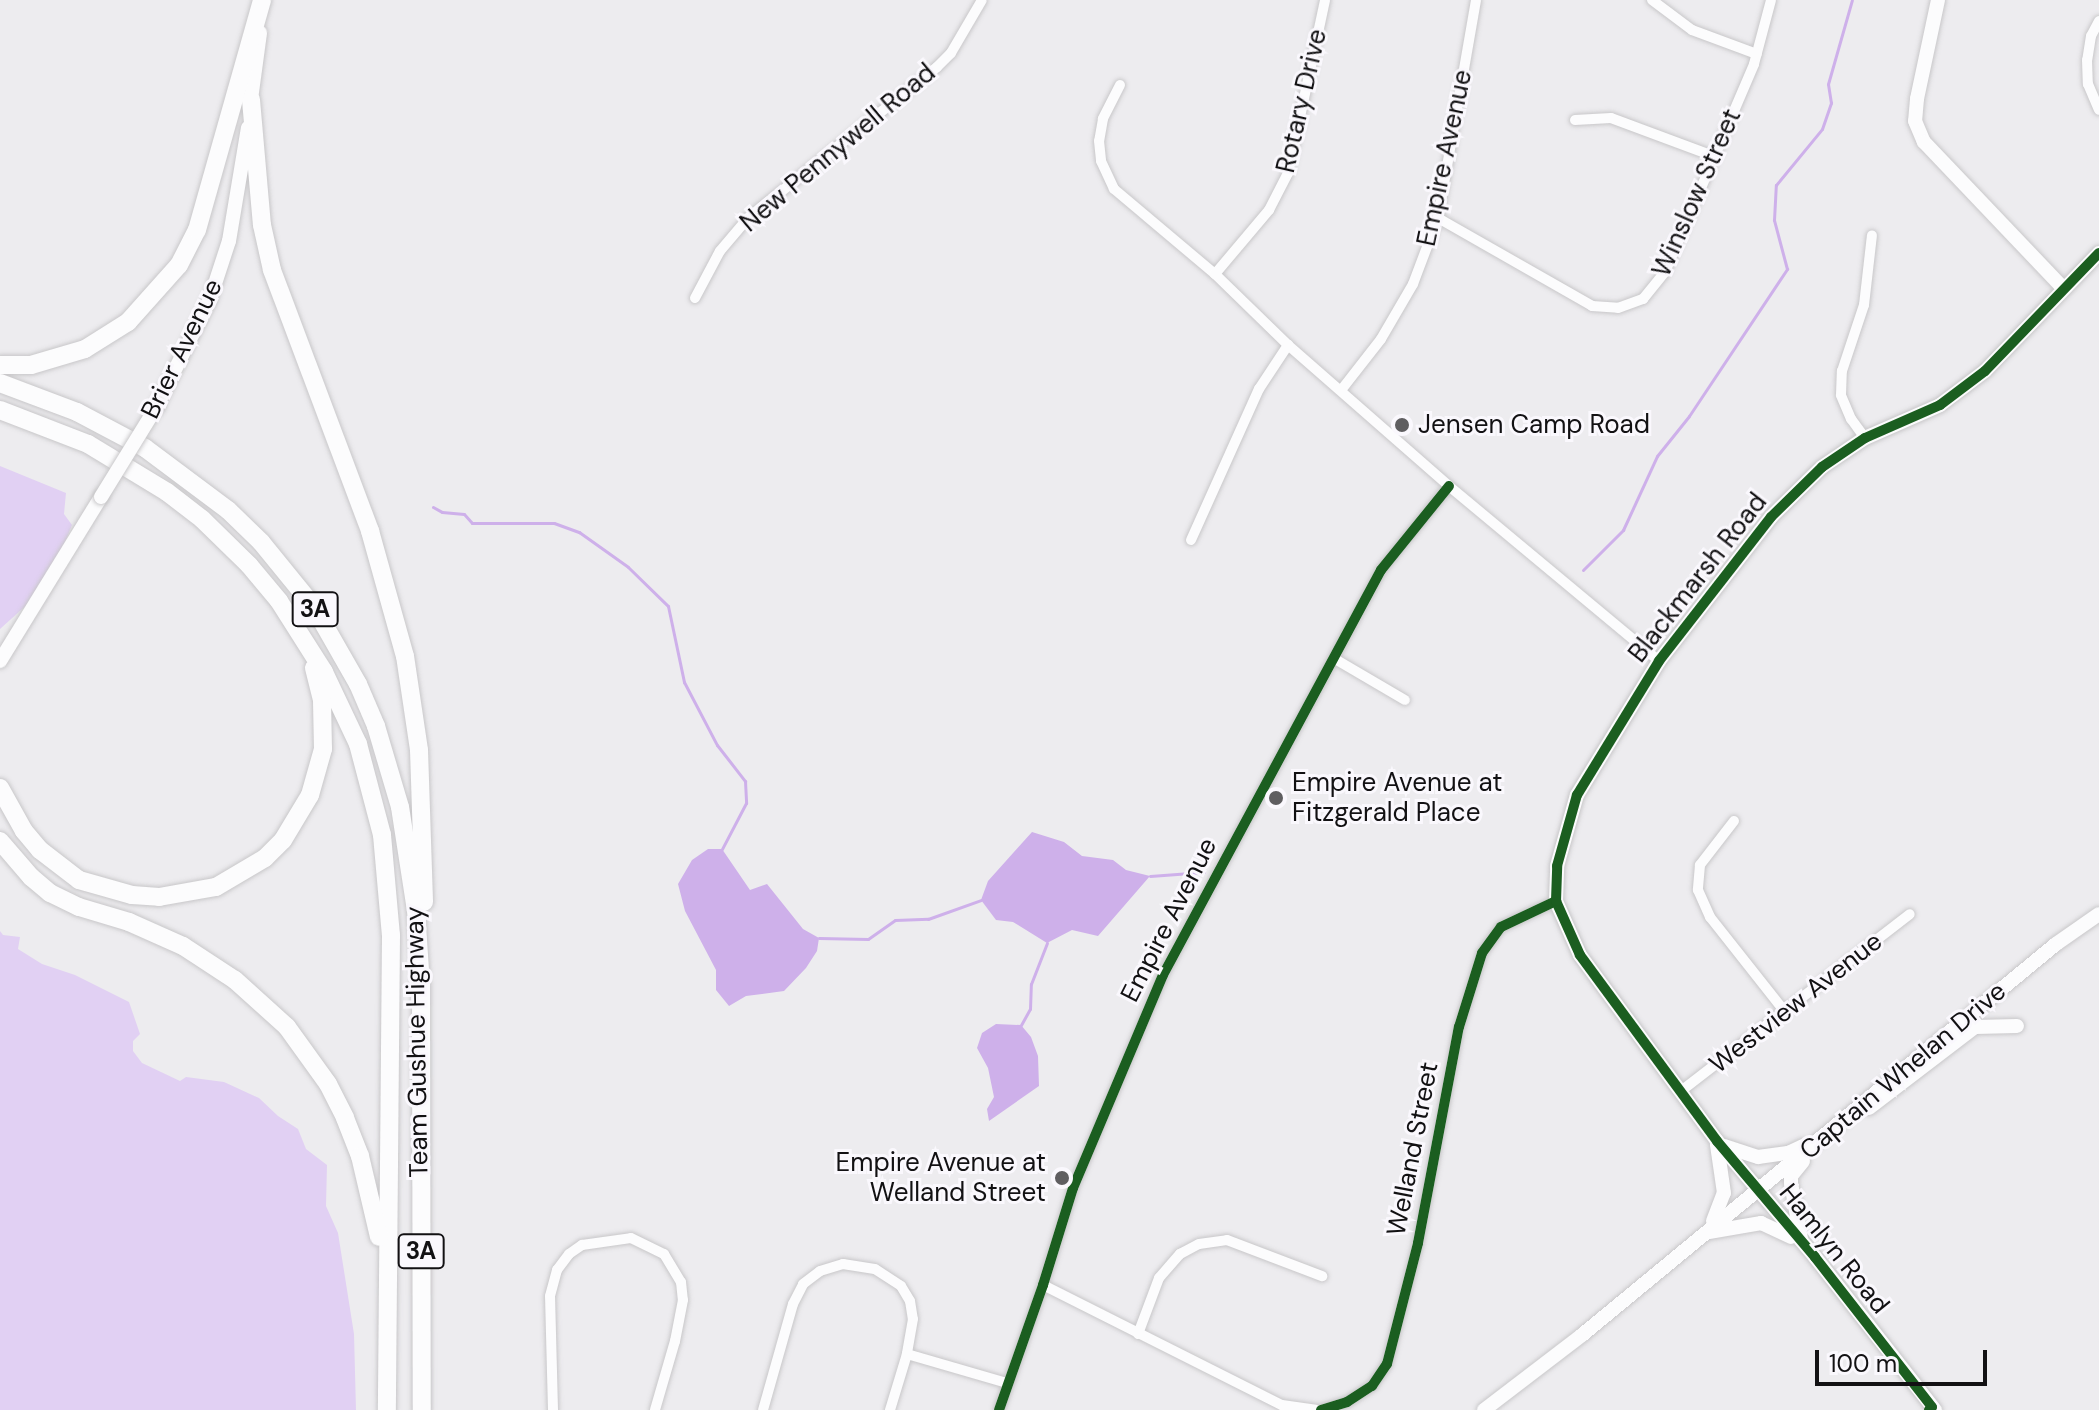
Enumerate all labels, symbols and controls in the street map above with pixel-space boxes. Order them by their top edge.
street label: Rotary Drive [1270,26,1334,176]
street label: New Pennywell Road [734,57,942,239]
street label: Empire Avenue [1411,67,1479,249]
street label: Winslow Street [1646,104,1748,282]
street label: Brier Avenue [135,274,229,424]
place label: Jensen Camp Road [1418,409,1650,441]
marker: Jensen Camp Road [1393,416,1411,434]
street label: Blackmarsh Road [1622,487,1774,669]
road number: 3A [291,589,339,629]
place label: Empire Avenue at Fitzgerald Place [1292,767,1502,828]
marker: Empire Avenue at Fitzgerald Place [1267,789,1285,807]
street label: Empire Avenue [1114,833,1224,1007]
street label: Team Gushue Highway [399,906,435,1178]
street label: Westview Avenue [1703,926,1889,1080]
street label: Captain Whelan Drive [1794,976,2012,1166]
street label: Welland Street [1381,1060,1445,1238]
place label: Empire Avenue at Welland Street [836,1147,1046,1208]
marker: Empire Avenue at Welland Street [1053,1169,1071,1187]
street label: Hamlyn Road [1772,1178,1896,1320]
road number: 3A [397,1231,445,1271]
scale bar [1819,1334,1991,1384]
text: 100 m [1829,1348,1897,1379]

